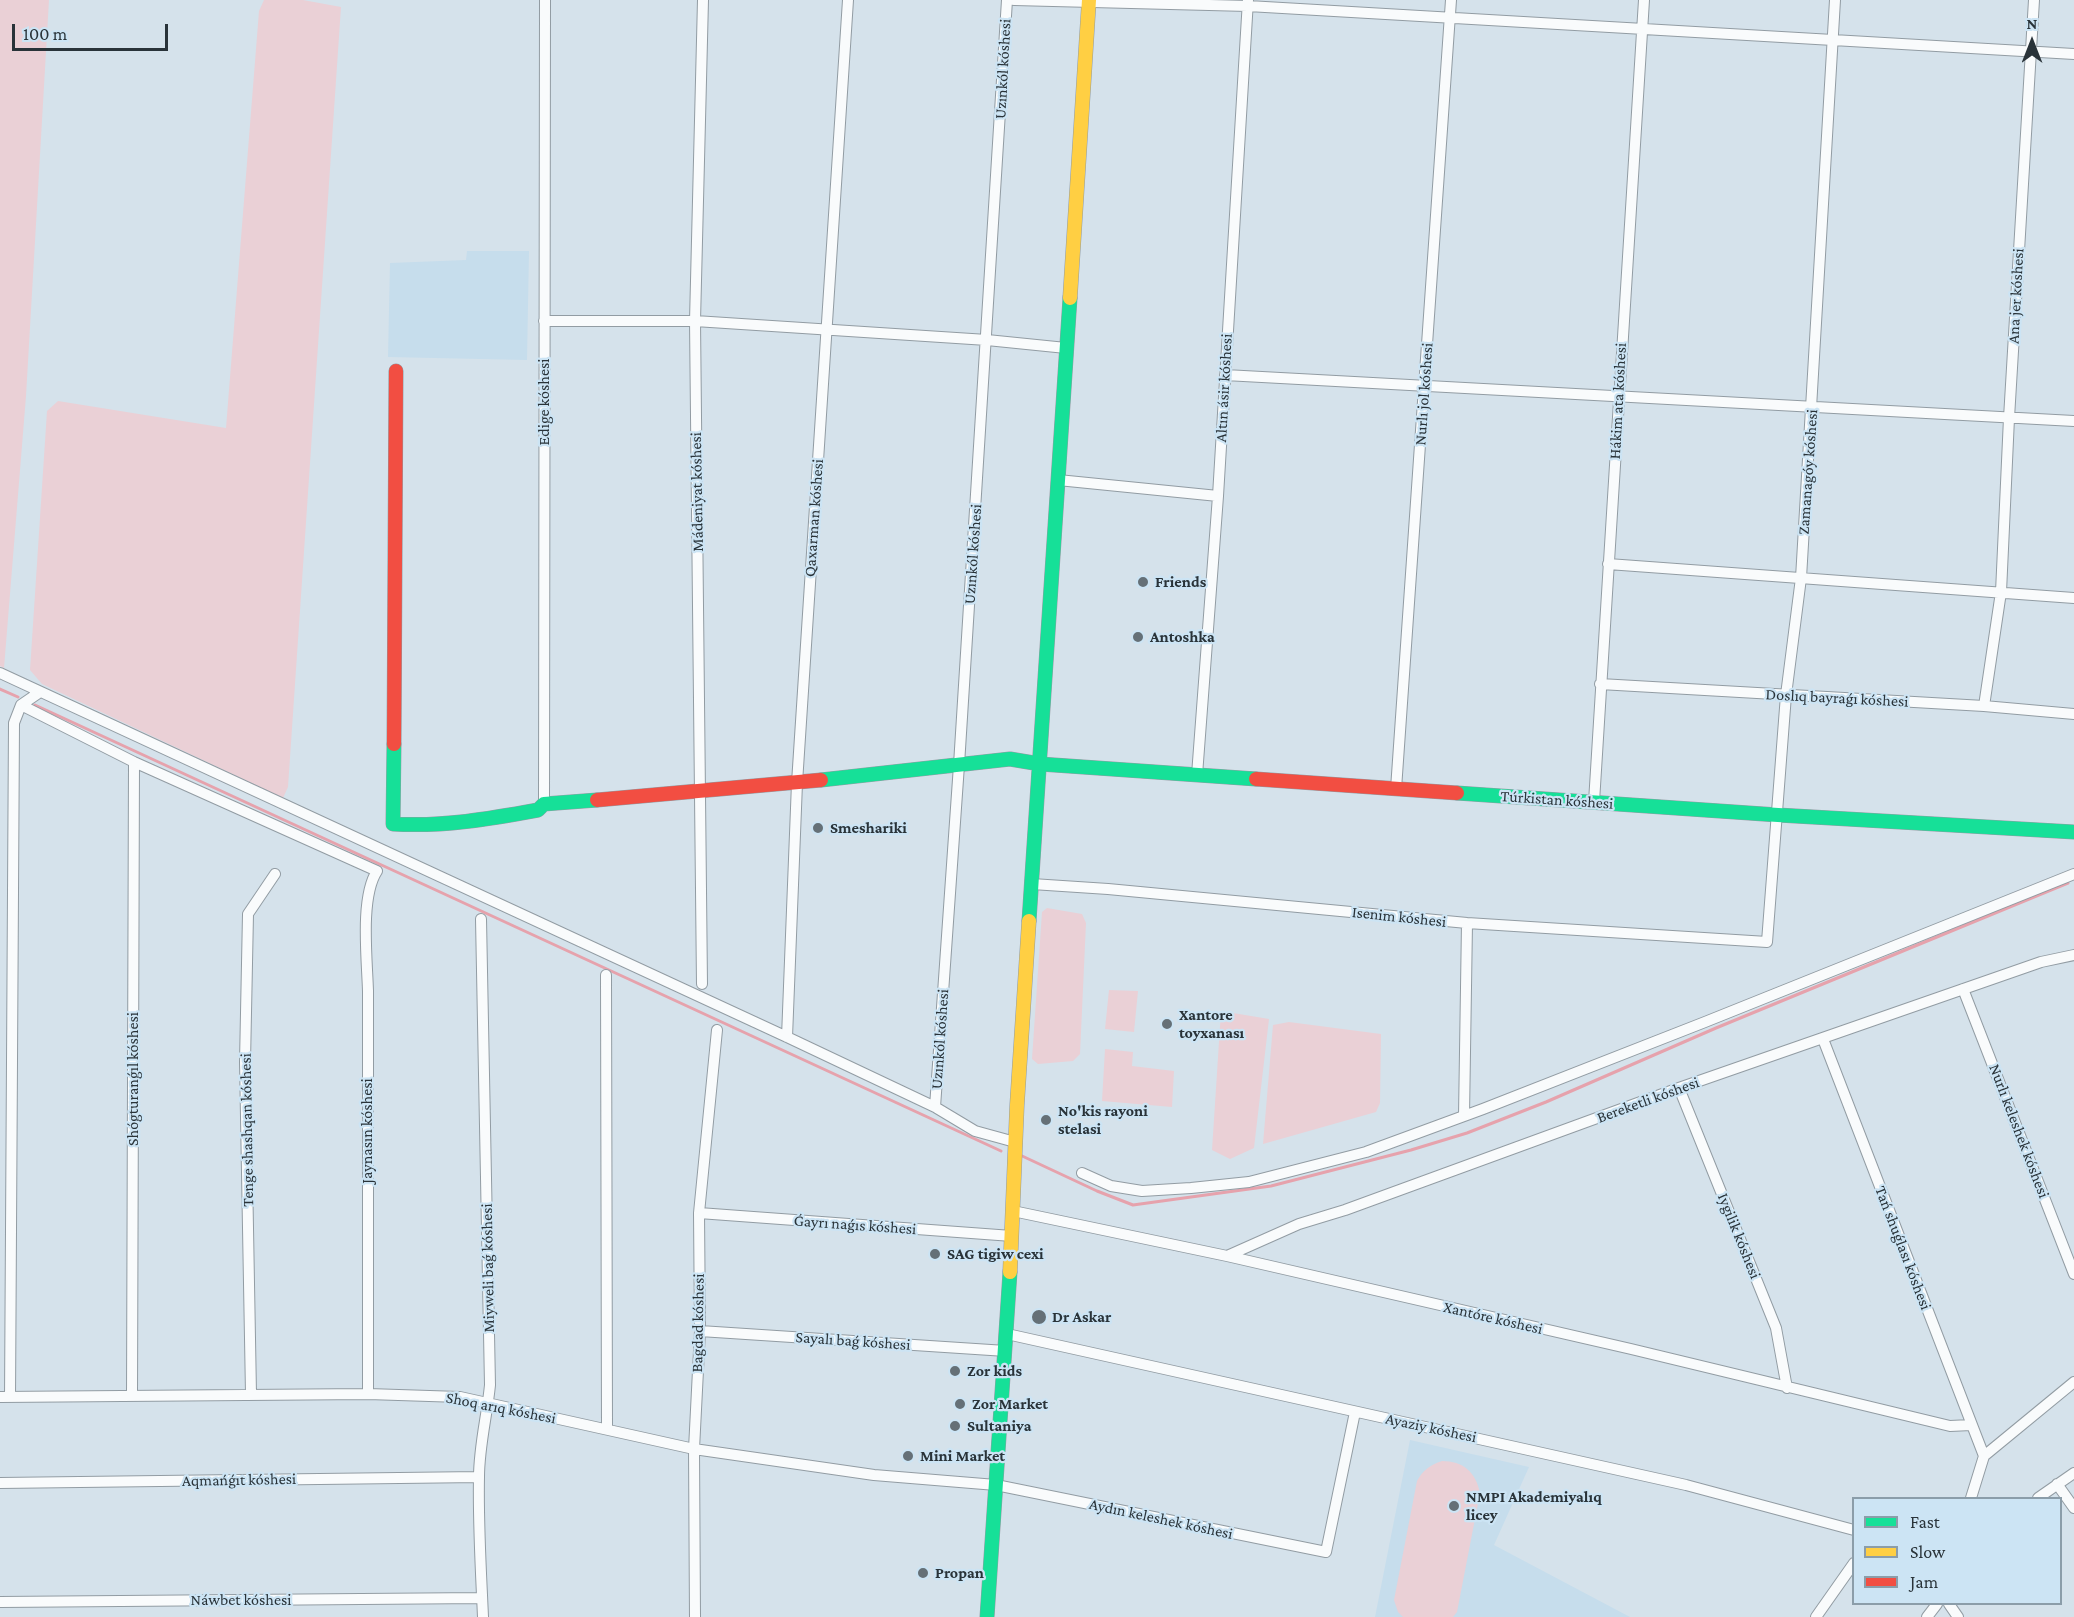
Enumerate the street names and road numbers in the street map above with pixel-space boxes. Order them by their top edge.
street label: Uzınkól kóshesi [991,18,1015,120]
street label: Ana jer kóshesi [2004,248,2028,344]
street label: Altın ásir kóshesi [1212,333,1236,443]
street label: Nurlı jol kóshesi [1411,342,1437,446]
street label: Hákim ata kóshesi [1605,342,1631,460]
street label: Edige kóshesi [534,359,554,445]
street label: Zamanagóy kóshesi [1794,409,1822,535]
street label: Mádeniyat kóshesi [686,432,708,552]
street label: Qaxarman kóshesi [800,458,828,578]
street label: Uzınkól kóshesi [960,503,986,605]
street label: Doslıq bayraǵı kóshesi [1765,685,1909,711]
street label: Túrkistan kóshesi [1500,786,1614,814]
street label: Isenim kóshesi [1351,903,1447,931]
street label: Uzınkól kóshesi [927,988,953,1090]
street label: Shógturanǵıl kóshesi [123,1012,143,1146]
street label: Tenge shashqan kóshesi [236,1053,258,1207]
street label: Nurlı keleshek kóshesi [1985,1061,2053,1201]
street label: Bereketli kóshesi [1594,1073,1702,1127]
street label: Jaynasın kóshesi [357,1078,377,1184]
street label: Tań shuǵlası kóshesi [1871,1183,1935,1313]
street label: Iygilik kóshesi [1713,1190,1765,1282]
street label: Miyweli baǵ kóshesi [477,1203,499,1333]
street label: Ǵayrı naǵıs kóshesi [793,1211,917,1239]
street label: Bagdad kóshesi [688,1273,708,1373]
street label: Xantóre kóshesi [1441,1297,1545,1339]
street label: Sayalı baǵ kóshesi [795,1327,911,1355]
street label: Shoq arıq kóshesi [444,1388,558,1428]
street label: Ayaziy kóshesi [1384,1409,1478,1447]
street label: Aqmańǵıt kóshesi [182,1469,296,1491]
street label: Aydın keleshek kóshesi [1087,1494,1235,1544]
street label: Náwbet kóshesi [191,1590,291,1610]

